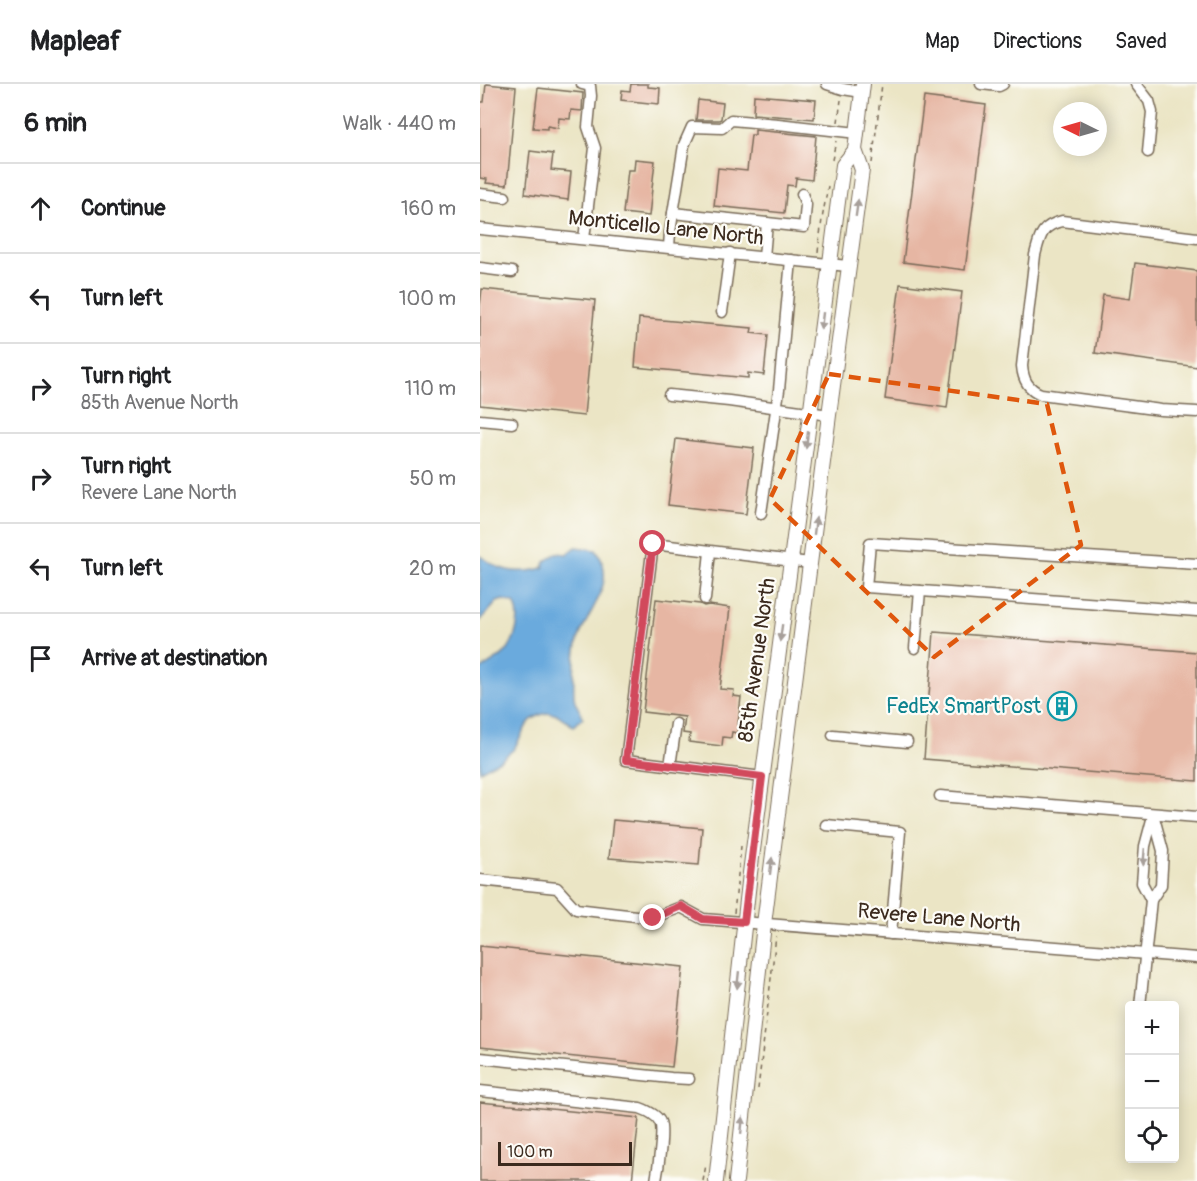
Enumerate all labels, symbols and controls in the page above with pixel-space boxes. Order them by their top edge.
text: Mapleaf [30,24,121,59]
text: Map [925,28,960,55]
text: Directions [993,28,1082,55]
text: Saved [1115,28,1167,55]
north arrow [1053,102,1107,156]
text: 6 min [24,107,87,139]
text: Walk · 440 m [342,111,456,136]
icon: ahead [24,192,57,225]
text: Continue [81,194,165,222]
text: 160 m [401,196,456,221]
one-way arrow [852,198,861,217]
street label: Monticello Lane North [567,204,765,252]
icon: left [24,282,57,315]
text: Turn left [81,284,163,312]
text: 100 m [399,286,456,311]
one-way arrow [817,312,826,331]
text: Turn right [81,362,171,390]
icon: right [24,372,57,405]
text: 110 m [405,376,456,401]
text: 85th Avenue North [81,390,238,415]
one-way arrow [802,430,811,449]
text: Turn right [81,452,171,480]
icon: right [24,462,57,495]
text: 50 m [409,466,456,491]
text: Revere Lane North [81,480,237,505]
one-way arrow [810,517,819,536]
route start [639,530,665,556]
icon: left [24,552,57,585]
text: Turn left [81,554,163,582]
text: 20 m [409,556,456,581]
street label: 85th Avenue North [732,576,782,744]
one-way arrow [777,624,786,643]
icon: arrive [24,642,57,675]
text: Arrive at destination [81,644,267,672]
building icon: FedEx SmartPost [1046,690,1078,722]
place label: FedEx SmartPost [886,693,1042,720]
one-way arrow [1140,848,1149,867]
one-way arrow [766,857,776,876]
street label: Revere Lane North [856,897,1022,939]
route end [639,904,665,930]
one-way arrow [733,971,743,990]
map controls [1125,1001,1179,1163]
button: + [1125,1001,1179,1055]
button: − [1125,1055,1179,1109]
button: locate [1125,1109,1179,1163]
one-way arrow [737,1115,747,1134]
scale bar [498,1139,632,1166]
text: 100 m [507,1142,553,1162]

